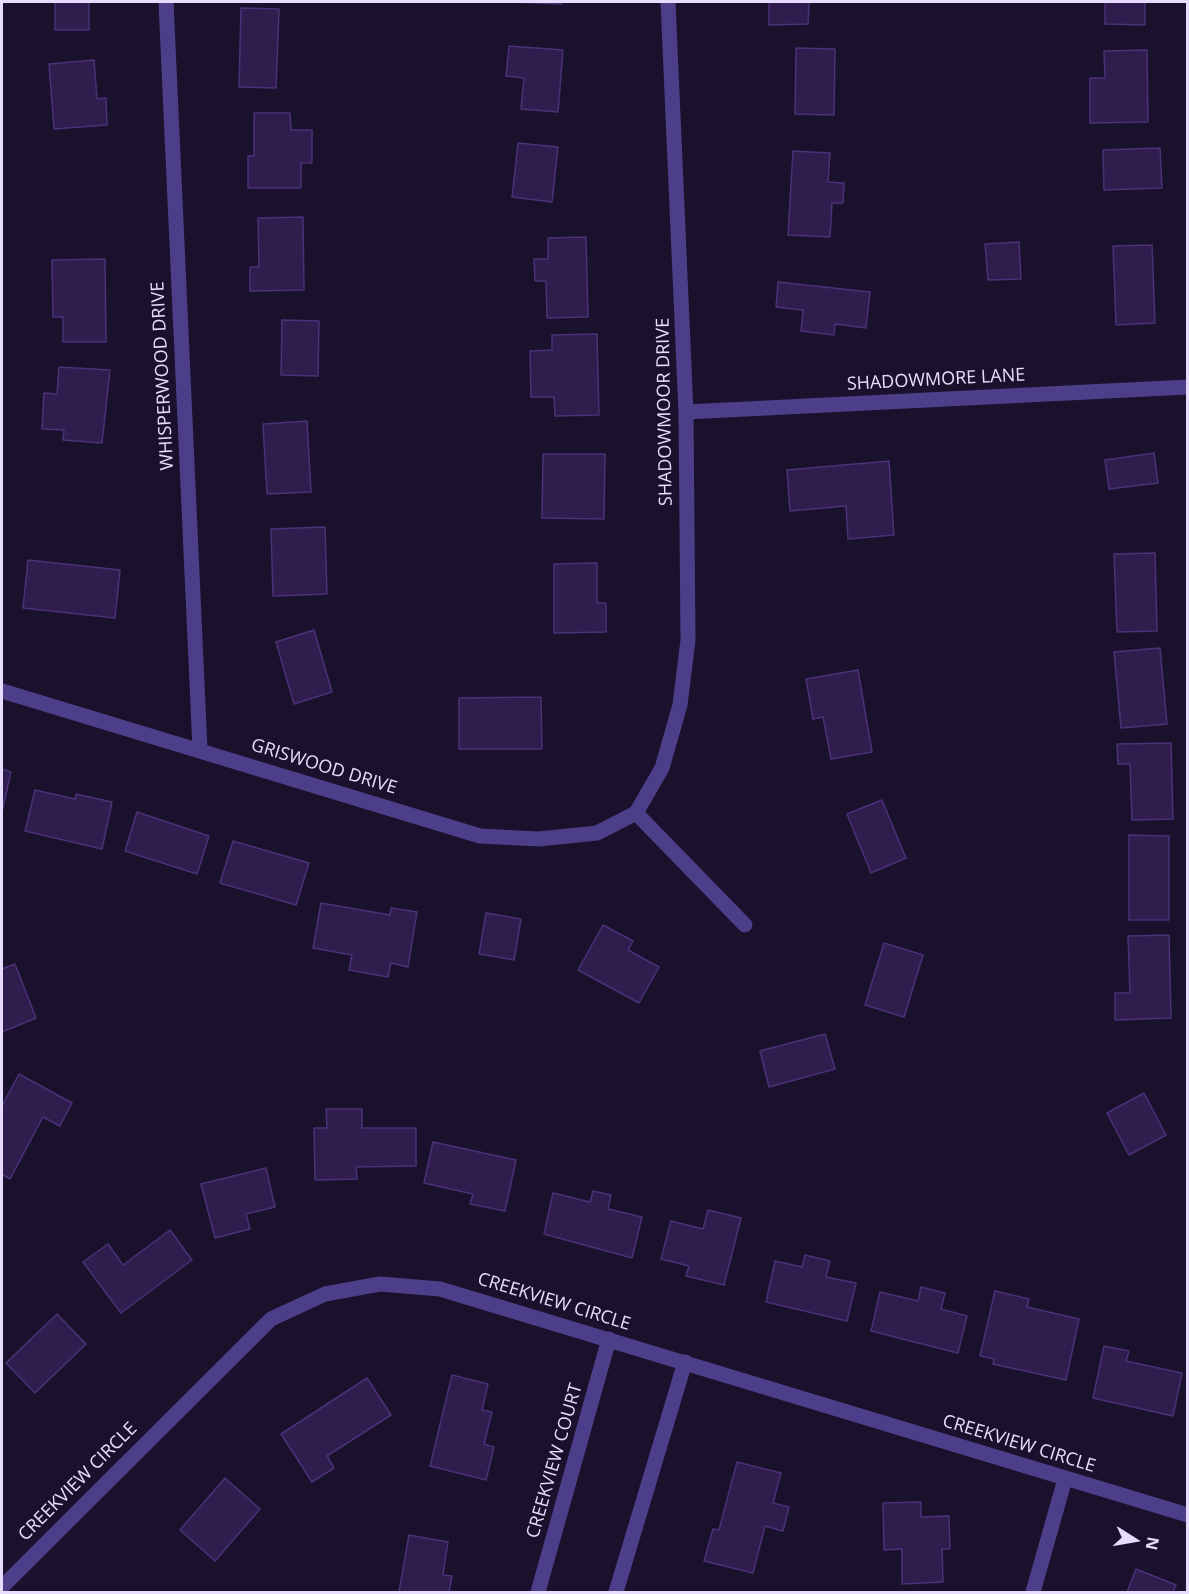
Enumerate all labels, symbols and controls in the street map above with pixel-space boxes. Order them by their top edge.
street label: WHISPERWOOD DRIVE [147,281,179,471]
street label: SHADOWMOOR DRIVE [653,318,677,506]
street label: SHADOWMORE LANE [846,365,1026,395]
street label: GRISWOOD DRIVE [248,735,400,799]
street label: CREEKVIEW CIRCLE [475,1268,633,1336]
street label: CREEKVIEW COURT [523,1381,587,1541]
street label: CREEKVIEW CIRCLE [940,1410,1098,1478]
street label: CREEKVIEW CIRCLE [14,1418,142,1546]
north arrow [1105,1510,1165,1570]
text: N [1141,1535,1165,1552]

